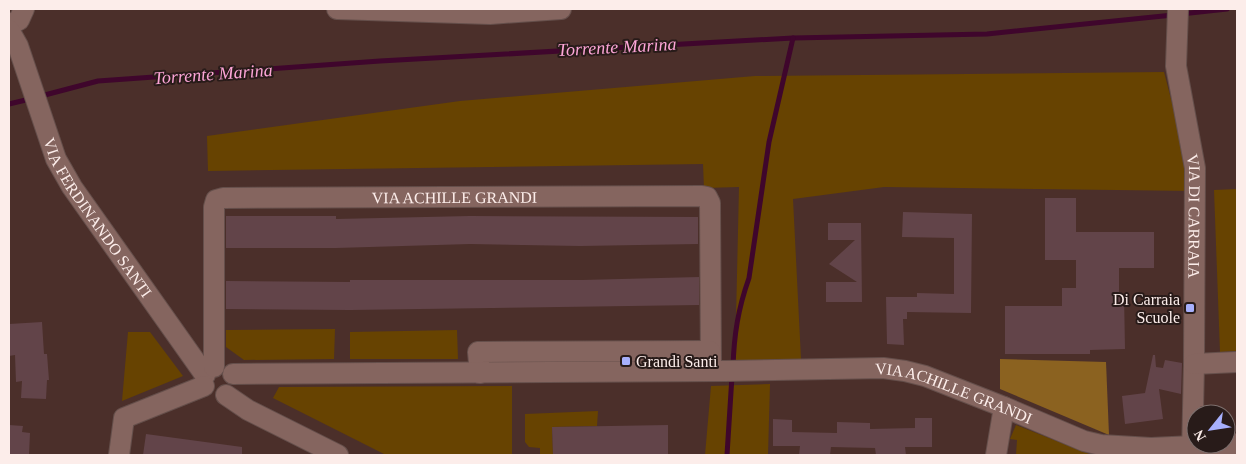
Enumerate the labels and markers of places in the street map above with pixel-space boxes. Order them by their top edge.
place label: Di Carraia Scuole [1113,291,1180,326]
marker: Di Carraia Scuole [1184,302,1196,314]
place label: Grandi Santi [636,353,718,370]
marker: Grandi Santi [620,355,632,367]

